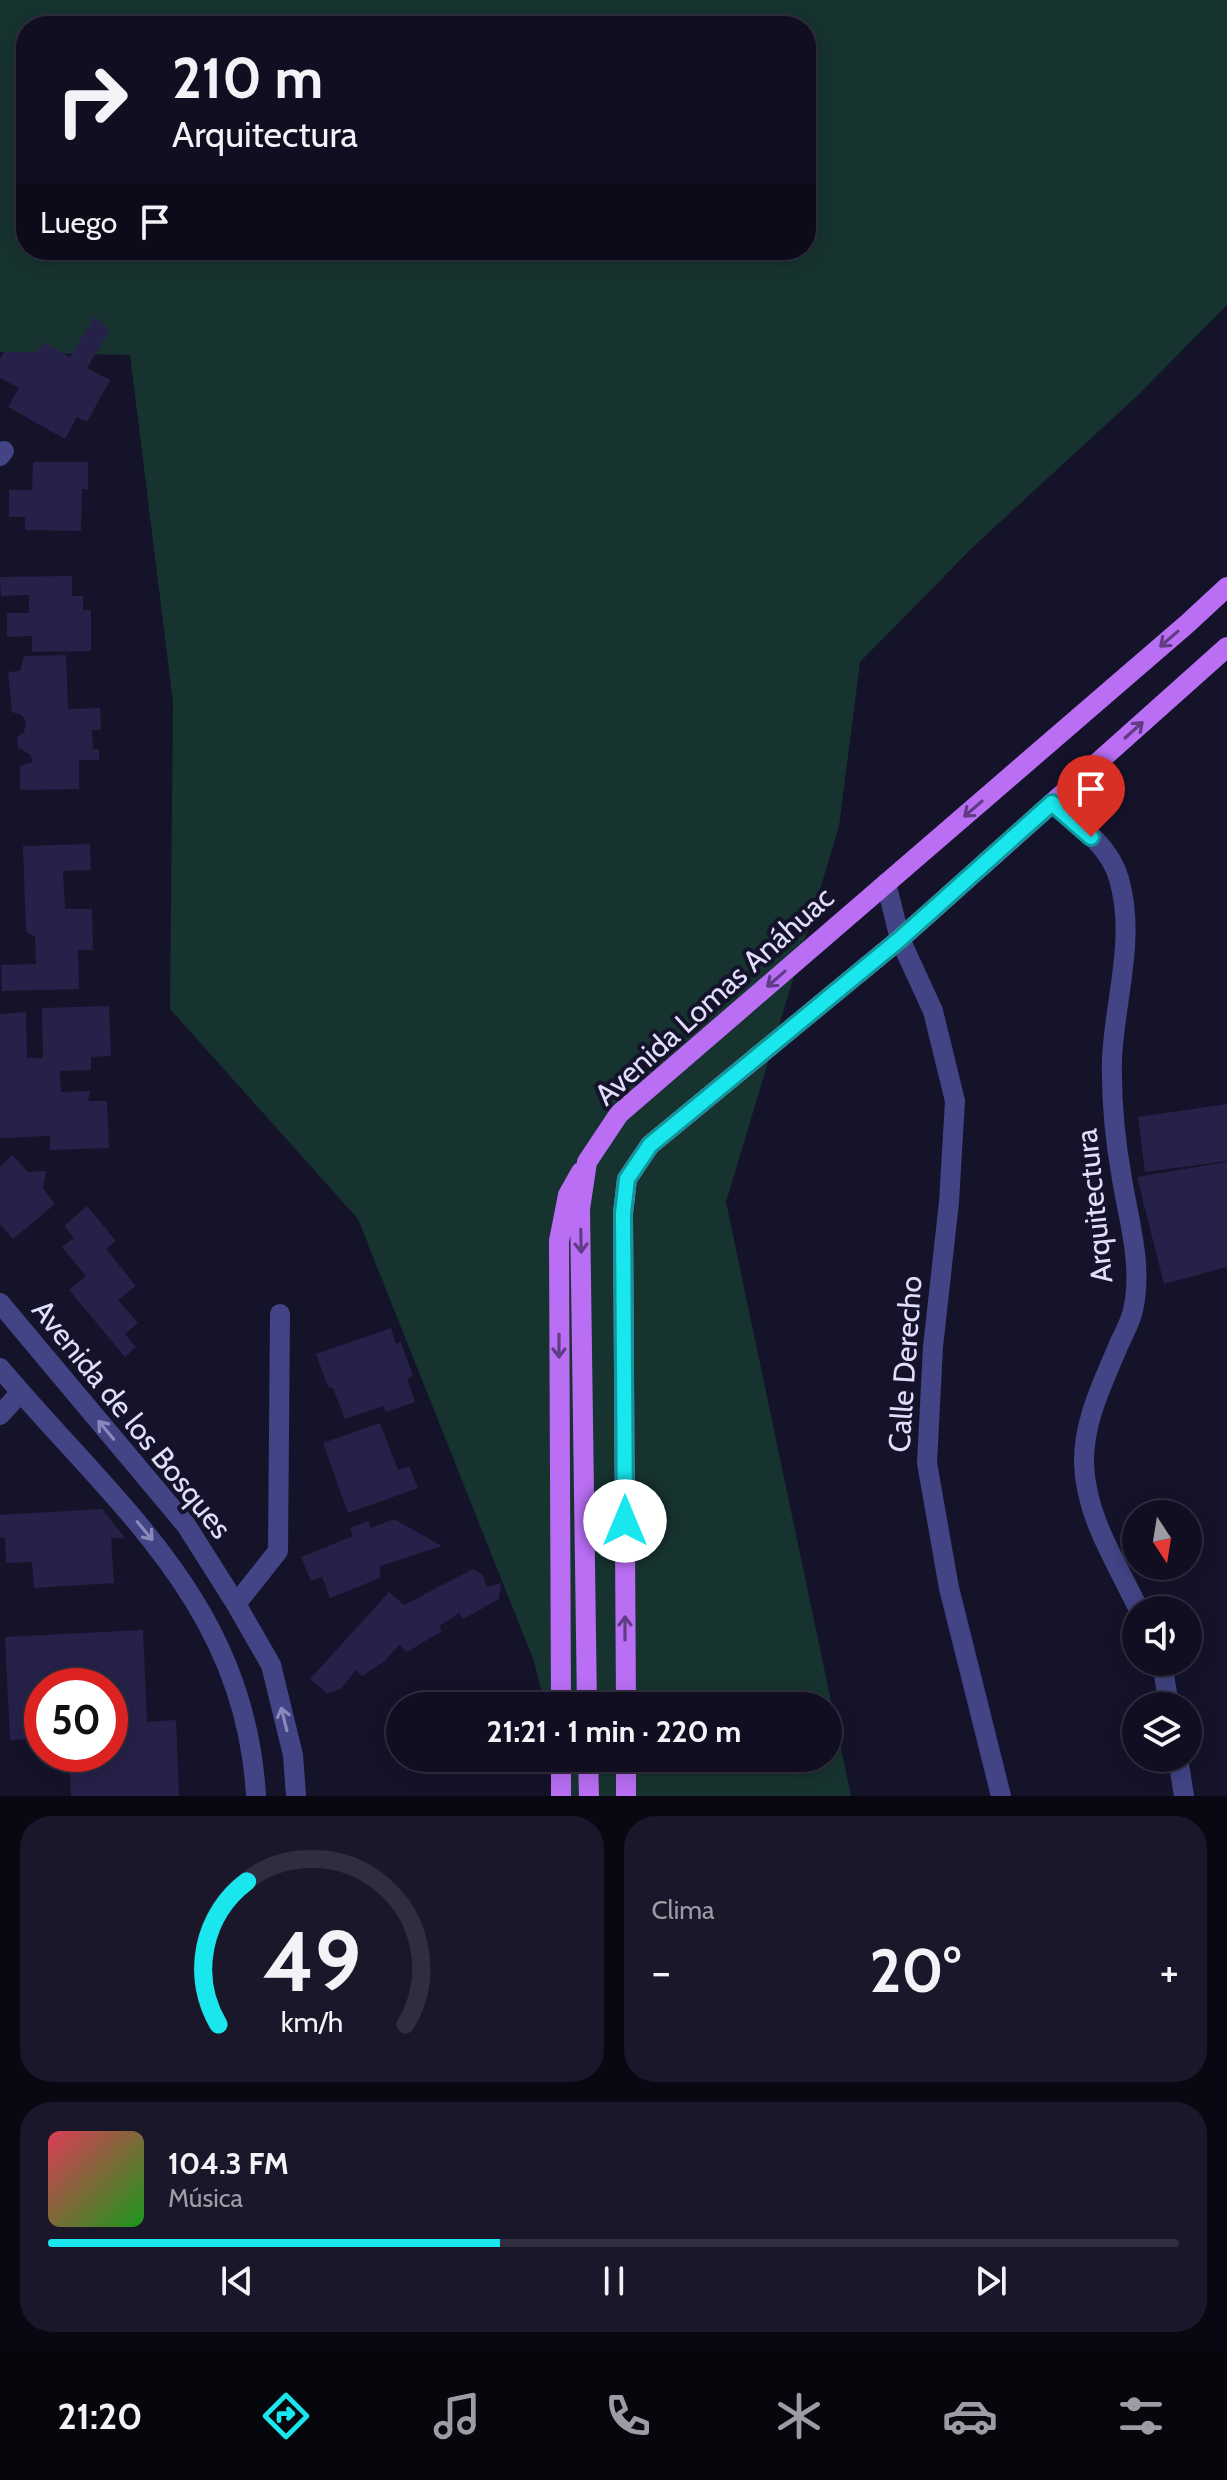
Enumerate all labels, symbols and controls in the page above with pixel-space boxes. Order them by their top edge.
text: 210 m [172,44,323,112]
icon: right [40,48,144,152]
text: Arquitectura [172,112,358,156]
icon: arrive [133,200,177,244]
text: Luego [40,204,117,241]
one-way arrow [1160,630,1180,648]
one-way arrow [1124,721,1144,739]
pin [1057,755,1125,837]
icon: arrive [1069,767,1113,811]
one-way arrow [963,800,983,818]
street label: Avenida Lomas Anáhuac [587,879,841,1113]
one-way arrow [766,970,786,988]
street label: Arquitectura [1067,1126,1120,1285]
one-way arrow [573,1227,589,1254]
street label: Calle Derecho [880,1275,930,1453]
street label: Avenida de los Bosques [24,1292,240,1546]
one-way arrow [552,1332,567,1359]
one-way arrow [97,1420,115,1440]
position arrow [583,1479,667,1563]
north arrow [1122,1500,1202,1580]
map controls [1122,1500,1202,1772]
one-way arrow [136,1520,154,1541]
button: sound [1122,1596,1202,1676]
one-way arrow [617,1615,633,1642]
speed limit sign: 50 [24,1668,128,1772]
button: layers [1122,1692,1202,1772]
one-way arrow [276,1707,291,1733]
text: 21:21 · 1 min · 220 m [487,1713,741,1750]
text: Clima [652,1894,714,1926]
text: 49 [263,1911,361,2012]
text: 20° [870,1934,961,2007]
text: − [652,1945,671,1998]
text: + [1160,1945,1179,1998]
text: km/h [280,2004,343,2039]
text: 104.3 FM [168,2145,289,2182]
text: Música [168,2182,243,2214]
icon: previous [215,2259,259,2303]
icon: pause [592,2259,636,2303]
icon: next [969,2259,1013,2303]
icon: directions [258,2388,314,2444]
icon: music [429,2388,485,2444]
icon: phone [600,2388,656,2444]
icon: climate [771,2388,827,2444]
icon: car [942,2388,998,2444]
icon: filters [1113,2388,1169,2444]
text: 21:20 [58,2394,142,2438]

